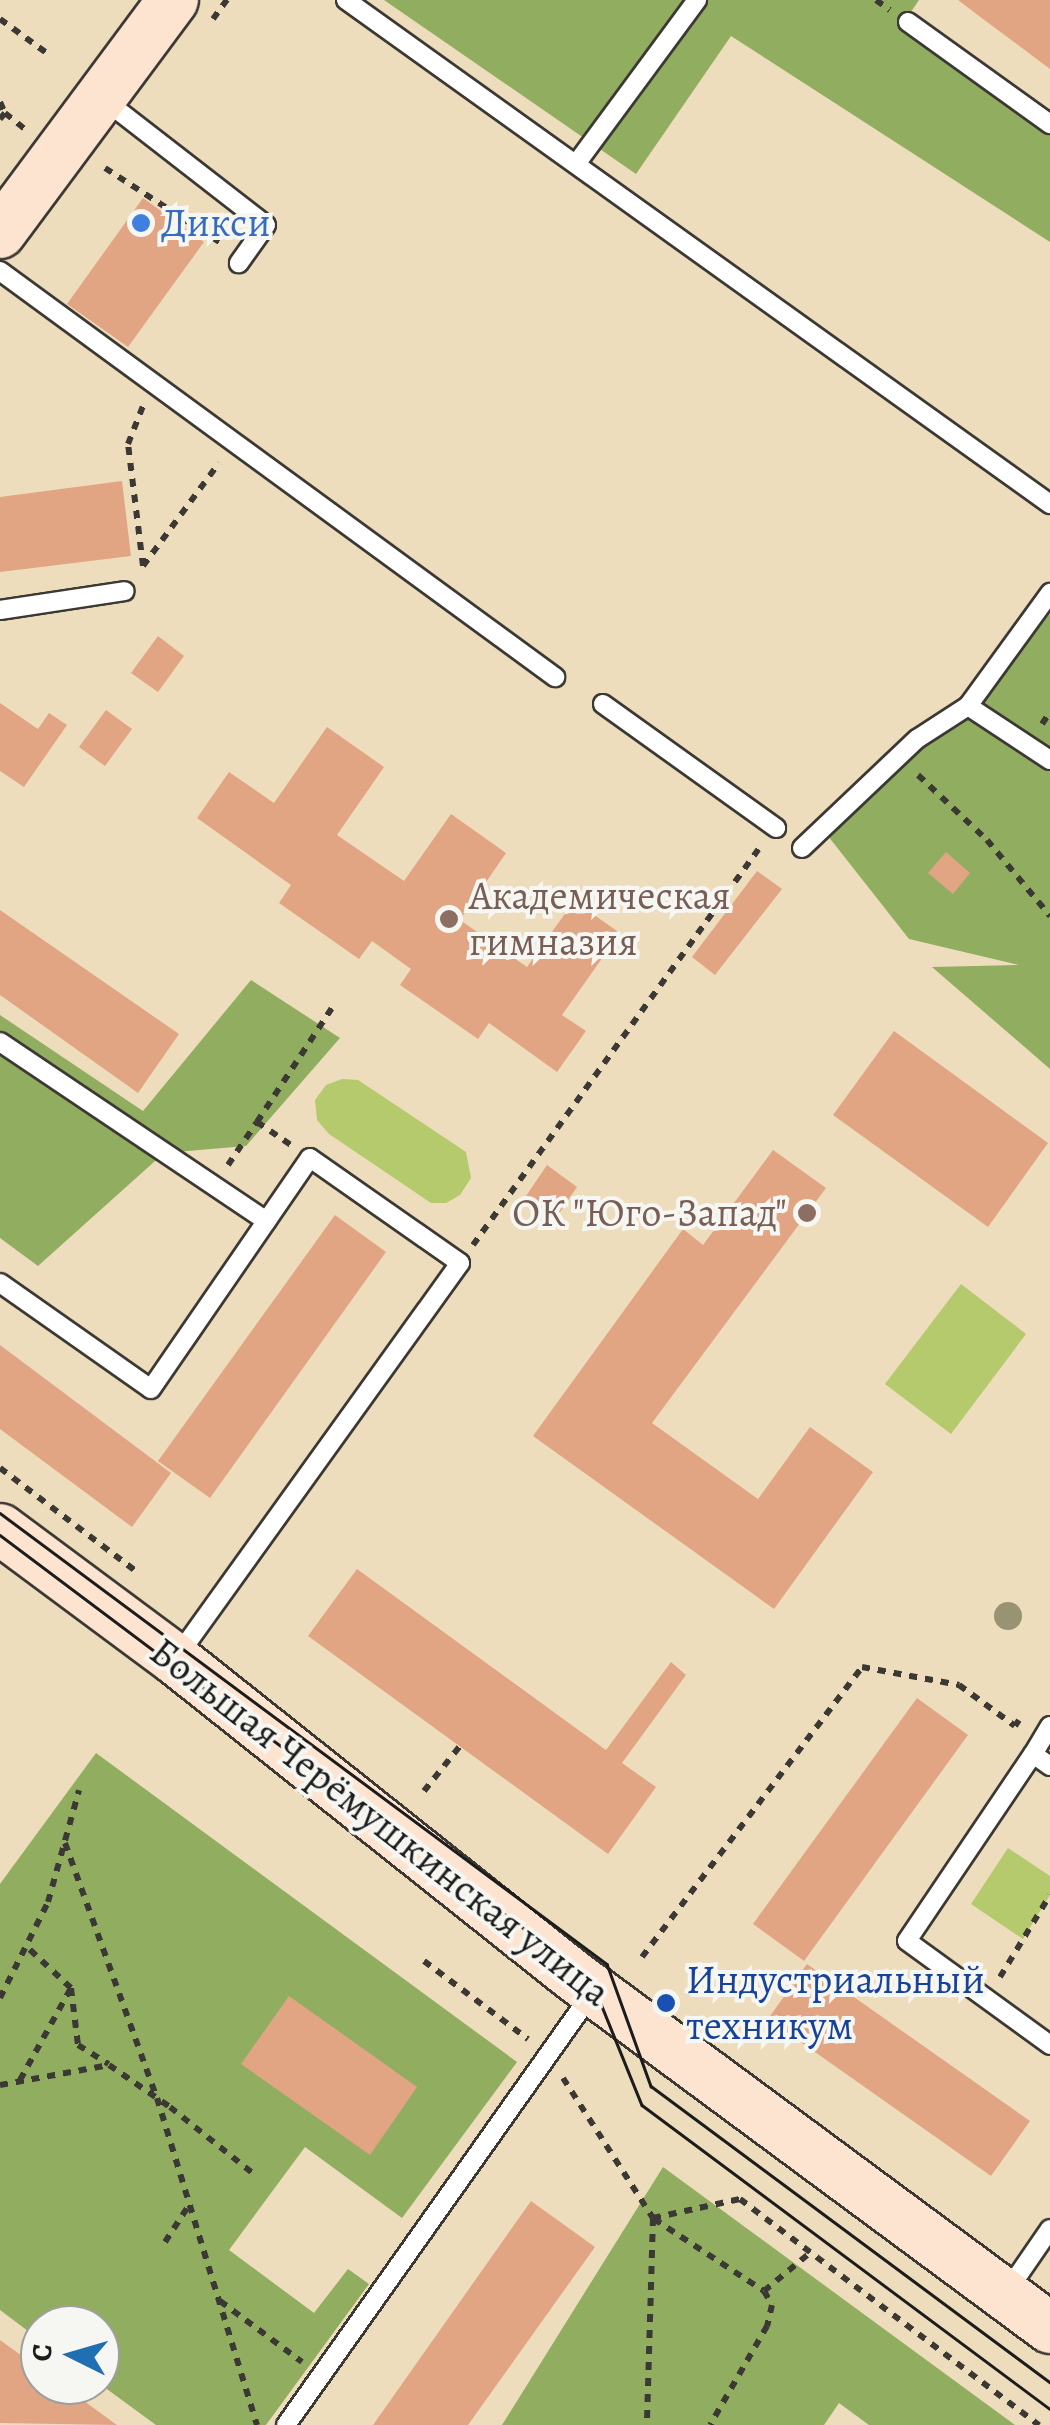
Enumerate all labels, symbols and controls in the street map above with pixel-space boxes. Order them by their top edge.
place label: Дикси [161,199,271,247]
marker: Дикси [130,212,152,234]
place label: Академическая гимназия [469,872,731,966]
marker: Академическая гимназия [438,908,460,930]
place label: ОК "Юго-Запад" [512,1189,787,1237]
marker: ОК "Юго-Запад" [796,1202,818,1224]
street label: Большая Черёмушкинская улица [140,1627,620,2017]
place label: Индустриальный техникум [686,1956,985,2050]
marker: Индустриальный техникум [655,1992,677,2014]
north arrow [20,2305,120,2405]
text: С [22,2342,62,2363]

